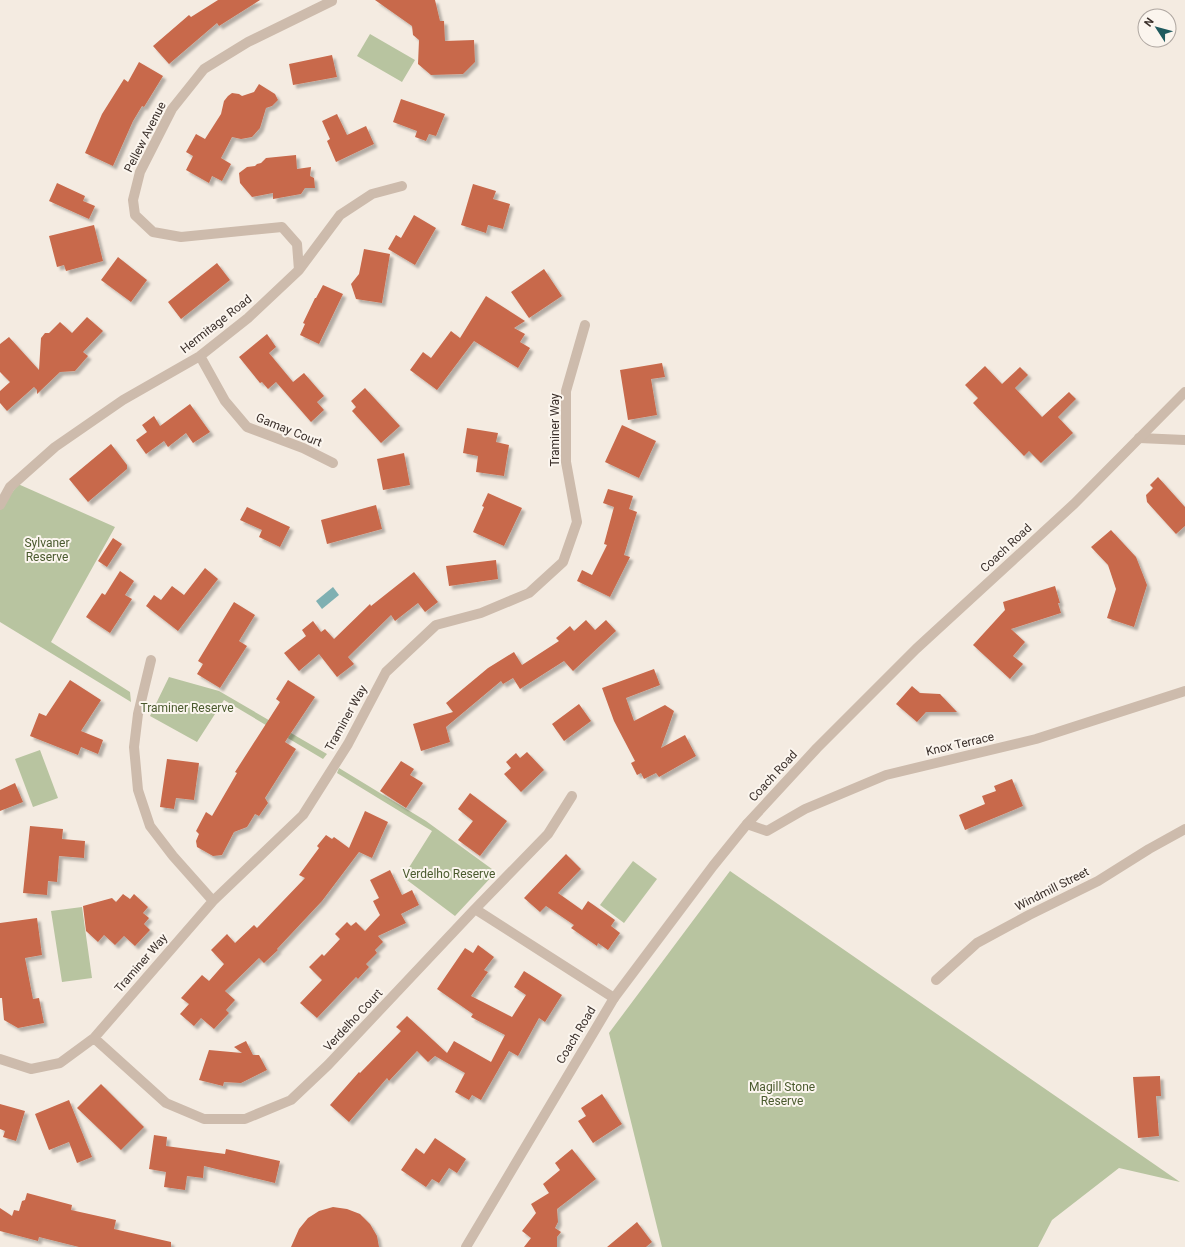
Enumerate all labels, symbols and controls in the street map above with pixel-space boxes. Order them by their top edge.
north arrow [1137,8,1177,48]
text: N [1142,15,1157,29]
street label: Pellew Avenue [121,99,169,175]
street label: Hermitage Road [178,292,254,356]
street label: Traminer Way [548,393,562,467]
street label: Gamay Court [254,410,324,450]
street label: Coach Road [978,521,1034,575]
park label: Sylvaner Reserve [24,536,70,564]
street label: Traminer Way [322,682,370,753]
park label: Traminer Reserve [140,701,234,715]
street label: Knox Terrace [925,729,995,759]
street label: Coach Road [746,748,800,804]
street label: Windmill Street [1013,864,1091,914]
park label: Verdelho Reserve [403,867,495,881]
street label: Traminer Way [112,931,170,995]
street label: Verdelho Court [321,986,385,1054]
street label: Coach Road [553,1004,599,1066]
park label: Magill Stone Reserve [749,1080,815,1108]

